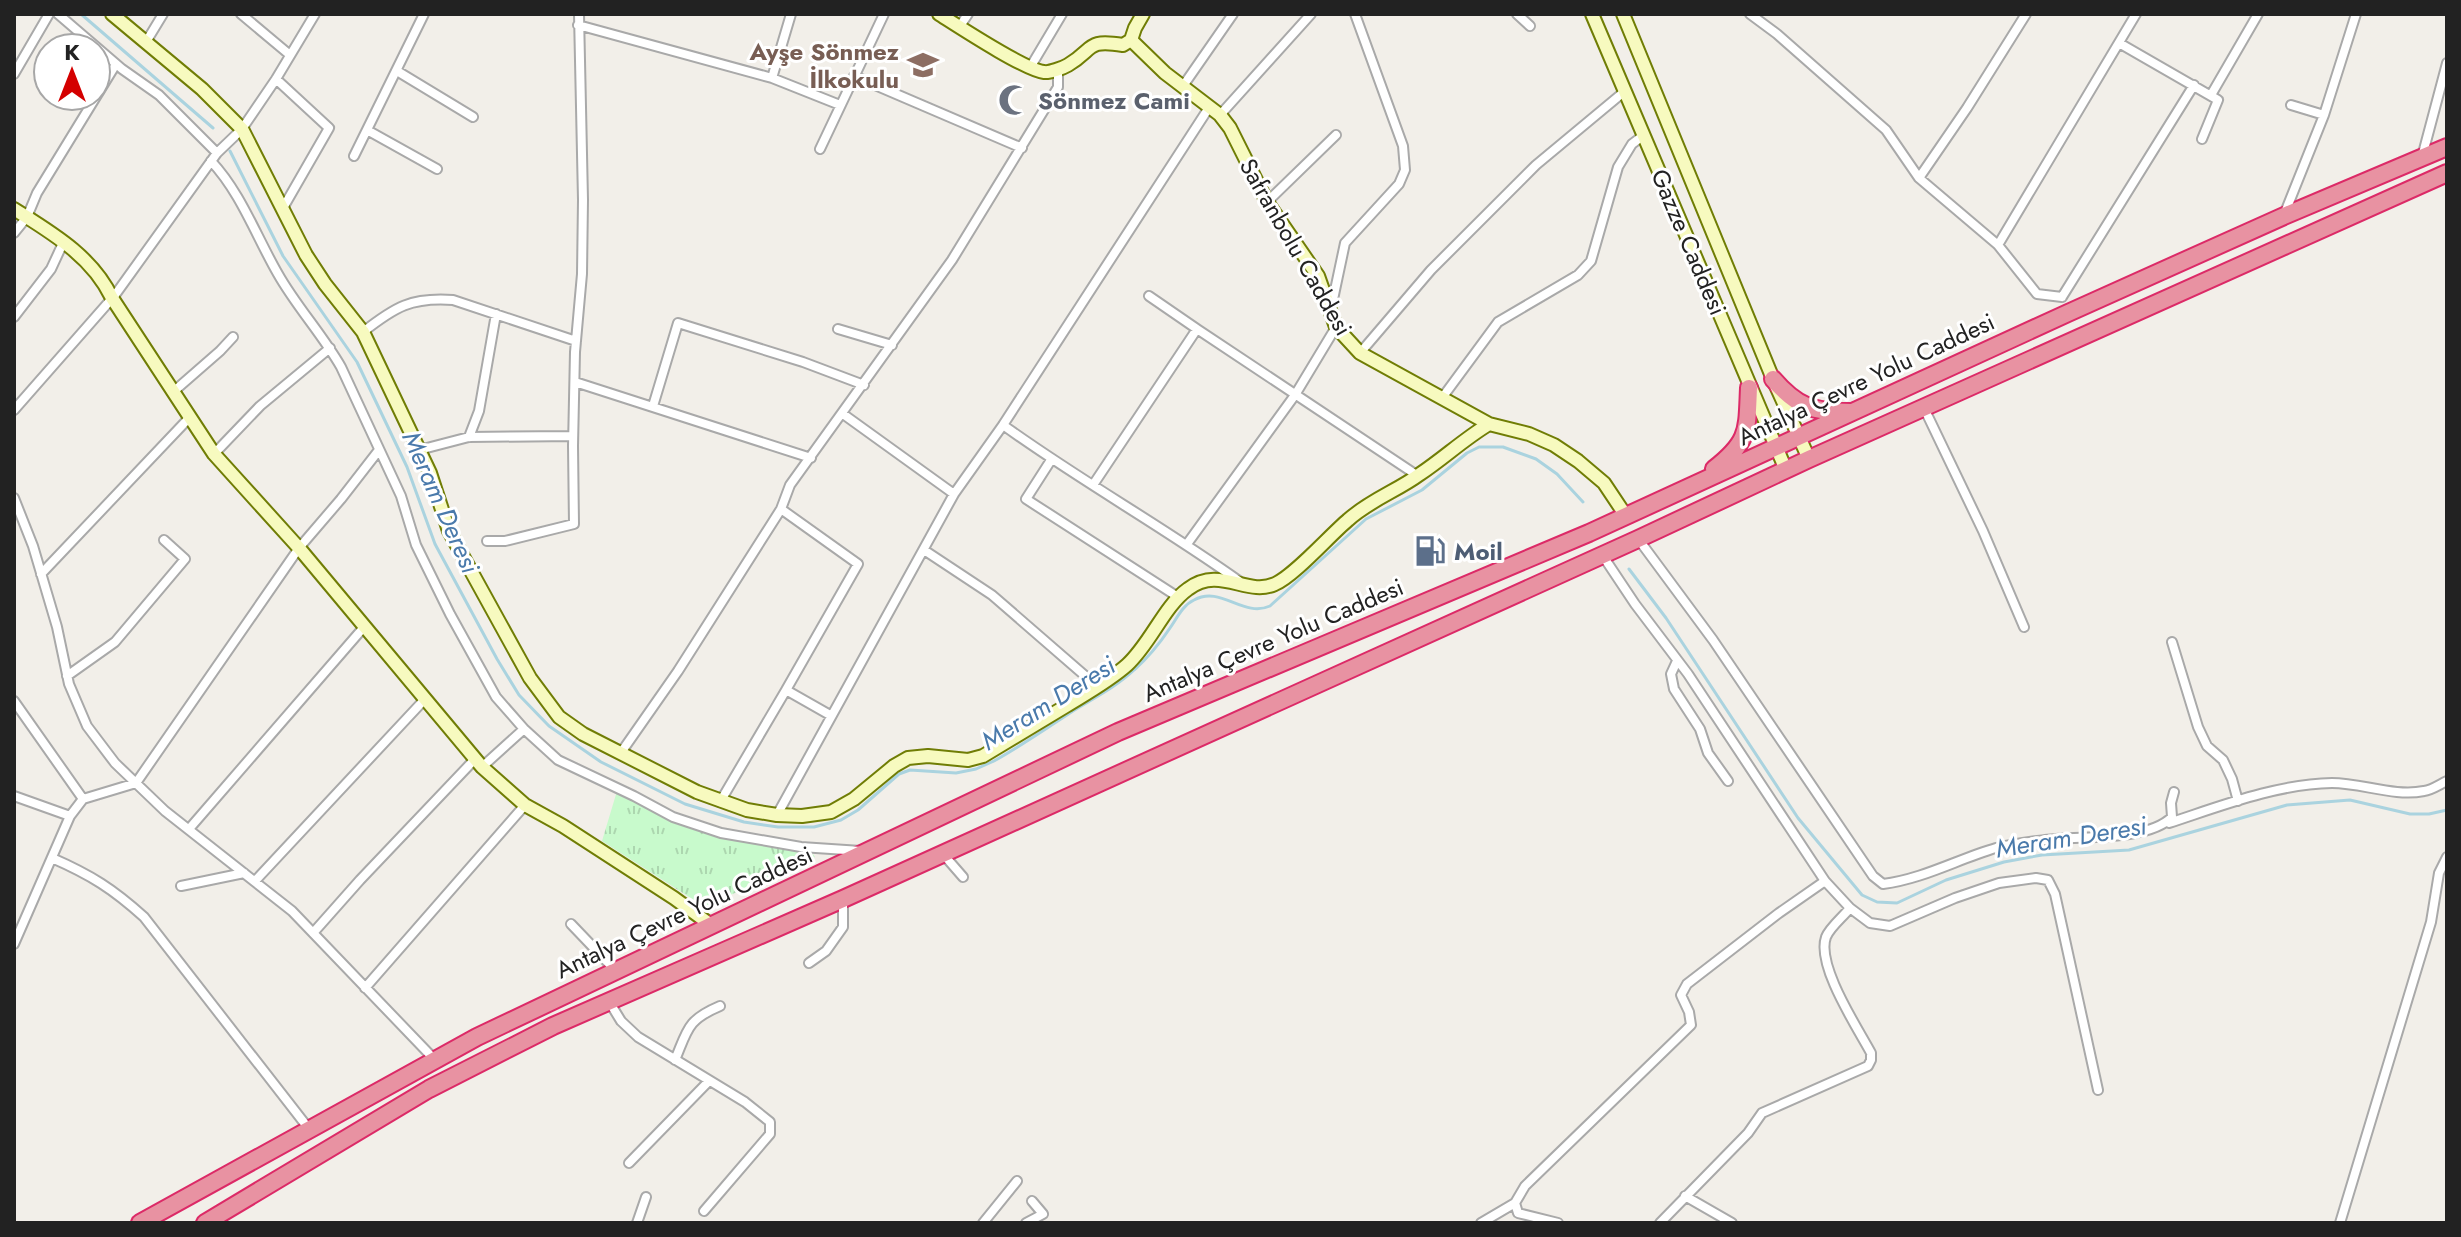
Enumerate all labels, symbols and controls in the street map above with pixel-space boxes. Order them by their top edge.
north arrow [32,32,112,112]
place label: Ayşe Sönmez İlkokulu [749,34,899,97]
text: K [64,36,80,68]
school or university icon: Ayşe Sönmez İlkokulu [906,48,940,82]
mosque icon: Sönmez Cami [997,83,1031,117]
place label: Sönmez Cami [1038,83,1190,118]
street label: Safranbolu Caddesi [1231,152,1361,342]
street label: Gazze Caddesi [1642,163,1736,321]
street label: Antalya Çevre Yolu Caddesi [1732,304,2000,454]
water label: Meram Deresi [393,425,489,580]
fuel station icon: Moil [1413,534,1447,568]
place label: Moil [1454,534,1503,569]
street label: Antalya Çevre Yolu Caddesi [1137,569,1409,711]
water label: Meram Deresi [973,646,1123,759]
water label: Meram Deresi [1993,806,2150,868]
street label: Antalya Çevre Yolu Caddesi [550,837,818,987]

